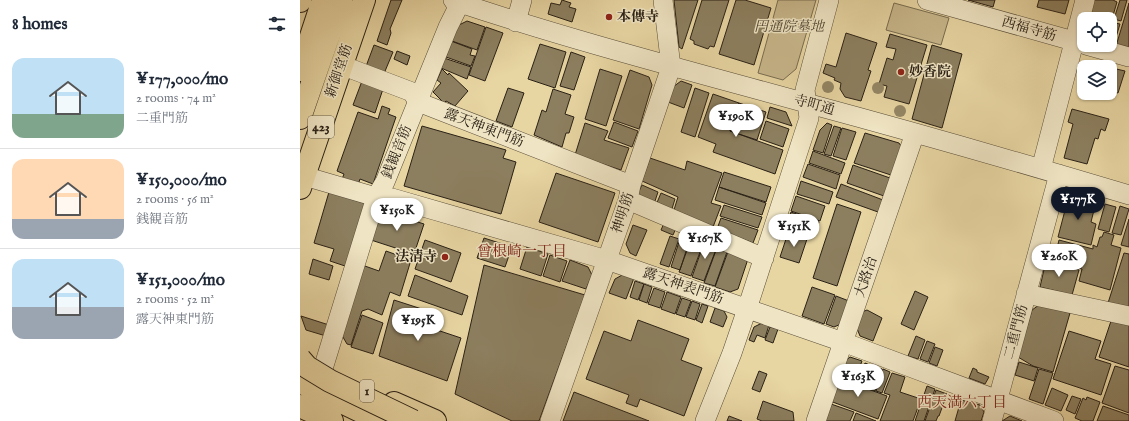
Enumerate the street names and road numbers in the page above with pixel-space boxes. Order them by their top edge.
street label: 西福寺筋 [1000,13,1058,45]
street label: 新御堂筋 [321,42,357,100]
street label: 寺町通 [791,91,837,119]
street label: 露天神東門筋 [442,105,526,151]
road number: 423 [308,116,334,138]
street label: 銭観音筋 [378,123,416,181]
street label: 神明筋 [608,190,638,236]
street label: 大路治 [851,254,881,300]
street label: 露天神表門筋 [640,264,726,308]
street label: 二重門筋 [1000,303,1032,361]
road number: 1 [360,380,374,402]

